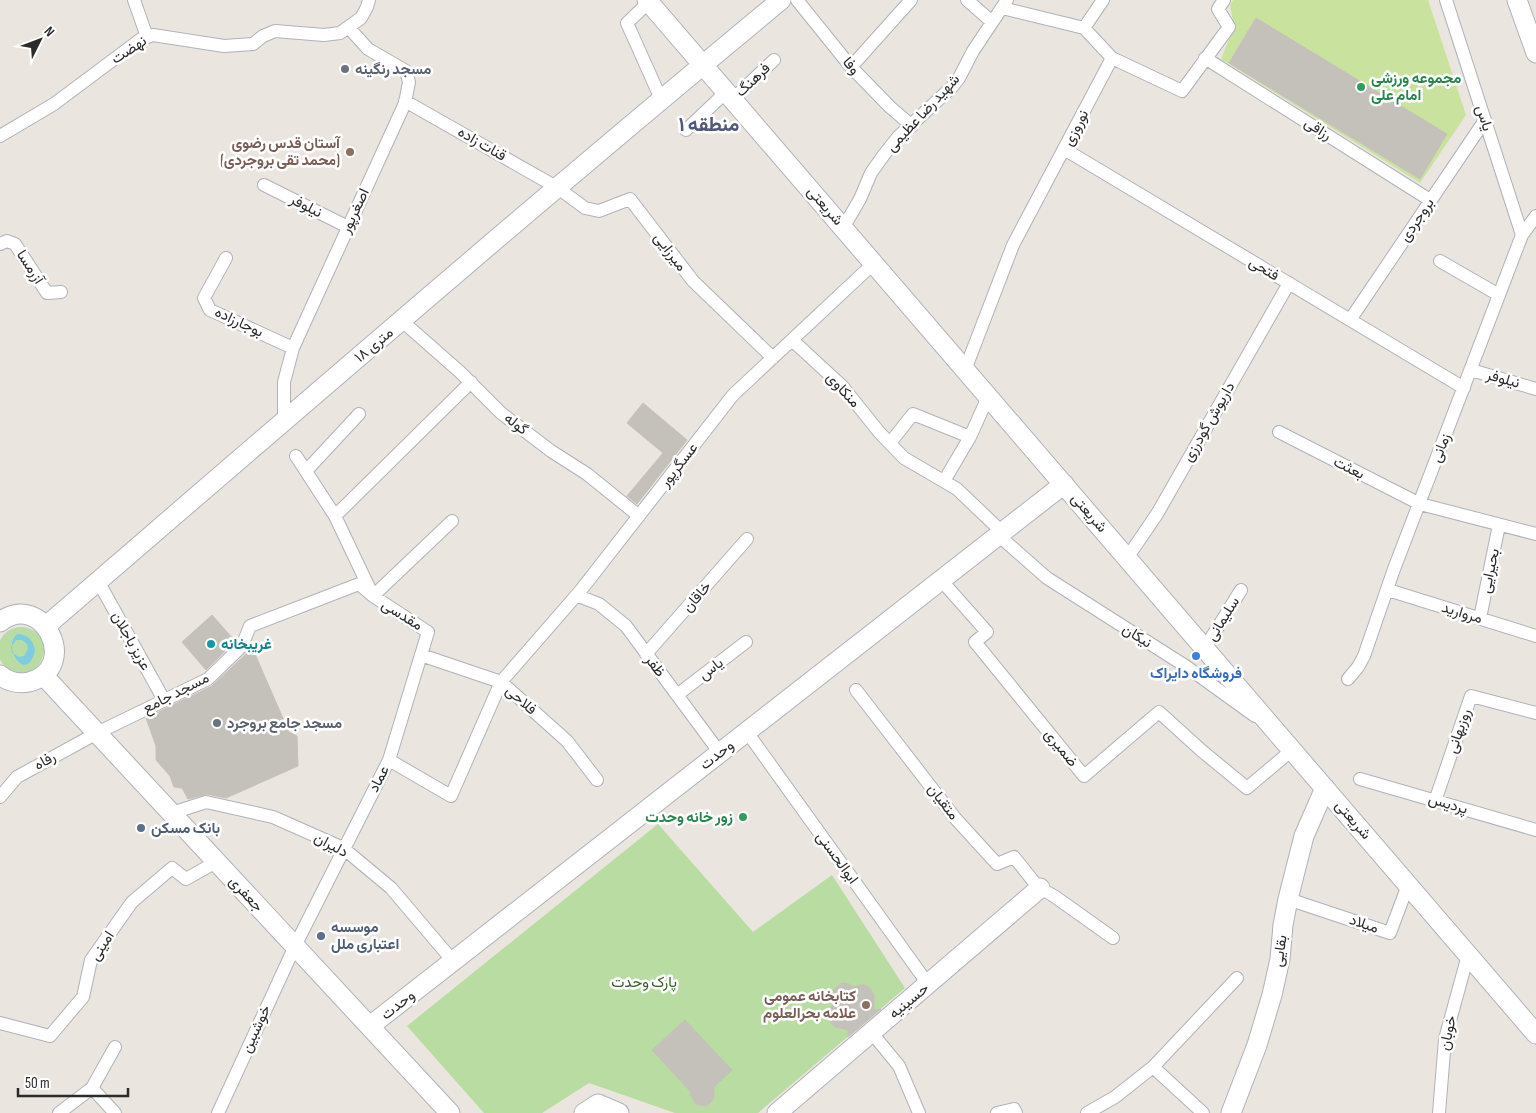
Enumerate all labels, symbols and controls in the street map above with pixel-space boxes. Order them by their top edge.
north arrow [15,15,65,65]
text: N [40,23,58,40]
street label: نهضت [108,32,150,68]
street label: وفا [838,53,864,79]
street label: فرهنگ [732,59,774,101]
place label: مسجد رنگینه [355,60,431,79]
marker: مسجد رنگینه [339,63,351,75]
place label: مجموعه ورزشی امام علی [1371,69,1461,105]
street label: شهید رضا عظیمی [882,70,964,156]
marker: مجموعه ورزشی امام علی [1355,81,1367,93]
street label: یاس [1471,103,1497,133]
street label: نوروزی [1059,107,1093,149]
district label: منطقه ۱ [679,113,740,137]
street label: رزاقی [1301,113,1335,145]
street label: قنات زاده [454,122,510,166]
place label: آستان قدس رضوی (محمد تقی بروجردی) [220,134,341,170]
marker: آستان قدس رضوی (محمد تقی بروجردی) [344,146,356,158]
street label: شریعتی [803,182,847,230]
street label: اصغرپور [336,185,374,238]
street label: نیلوفر [286,189,325,222]
street label: بروجردی [1395,194,1439,246]
street label: میرزایی [649,229,691,275]
street label: آزرمسا [12,246,49,289]
street label: فتحی [1245,253,1283,286]
street label: بوجارزاده [212,302,266,342]
street label: ۱۸ متری [351,323,397,367]
street label: نیلوفر [1483,365,1522,393]
street label: منکاوی [822,368,864,412]
street label: داریوش گودرزی [1178,379,1240,465]
street label: گوله [500,409,532,440]
street label: زمانی [1427,431,1455,465]
street label: عسگرپور [655,439,702,492]
street label: بعثت [1330,452,1368,484]
street label: شریعتی [1067,489,1111,537]
street label: بحیرایی [1476,547,1504,595]
street label: خاقان [678,578,716,616]
street label: سلیمانی [1202,593,1244,645]
street label: مقدسی [378,595,426,635]
street label: مروارید [1439,598,1485,628]
street label: عزیز باجلان [107,608,155,674]
street label: نیکان [1119,620,1155,652]
place label: غریبخانه [221,635,272,654]
marker: غریبخانه [205,638,217,650]
street label: ظفر [640,650,670,681]
marker: فروشگاه دایراک [1190,650,1202,662]
street label: یاس [695,653,727,685]
place label: فروشگاه دایراک [1150,664,1242,683]
street label: مسجد جامع [140,668,213,719]
street label: فلاحی [501,681,541,719]
street label: روزبهانی [1442,706,1476,756]
place label: مسجد جامع بروجرد [227,714,342,733]
marker: مسجد جامع بروجرد [211,717,223,729]
street label: ضمیری [1040,725,1082,771]
street label: وحدت [696,736,738,774]
street label: رفاه [31,747,59,775]
street label: عماد [364,762,394,796]
street label: متقیان [923,780,963,824]
street label: پردیس [1426,789,1470,819]
street label: شریعتی [1331,796,1375,844]
place label: زور خانه وحدت [645,808,733,827]
marker: زور خانه وحدت [737,811,749,823]
place label: بانک مسکن [151,819,220,838]
marker: بانک مسکن [135,822,147,834]
street label: دلیران [311,828,351,862]
street label: ابوالحسنی [812,828,862,888]
street label: جعفری [225,872,267,916]
street label: میلاد [1347,910,1381,938]
place label: موسسه اعتباری ملل [331,918,399,954]
street label: امینی [85,928,119,964]
marker: موسسه اعتباری ملل [315,930,327,942]
street label: بقایی [1268,934,1292,968]
park label: پارک وحدت [611,973,677,992]
street label: حسینیه [885,979,933,1023]
street label: وحدت [377,986,419,1024]
place label: کتابخانه عمومی علامه بحرالعلوم [763,987,856,1023]
marker: کتابخانه عمومی علامه بحرالعلوم [860,999,872,1011]
street label: خوشبین [237,1002,275,1056]
street label: خوبان [1435,1014,1461,1052]
scale bar [18,1066,128,1098]
text: 50 m [25,1074,50,1093]

